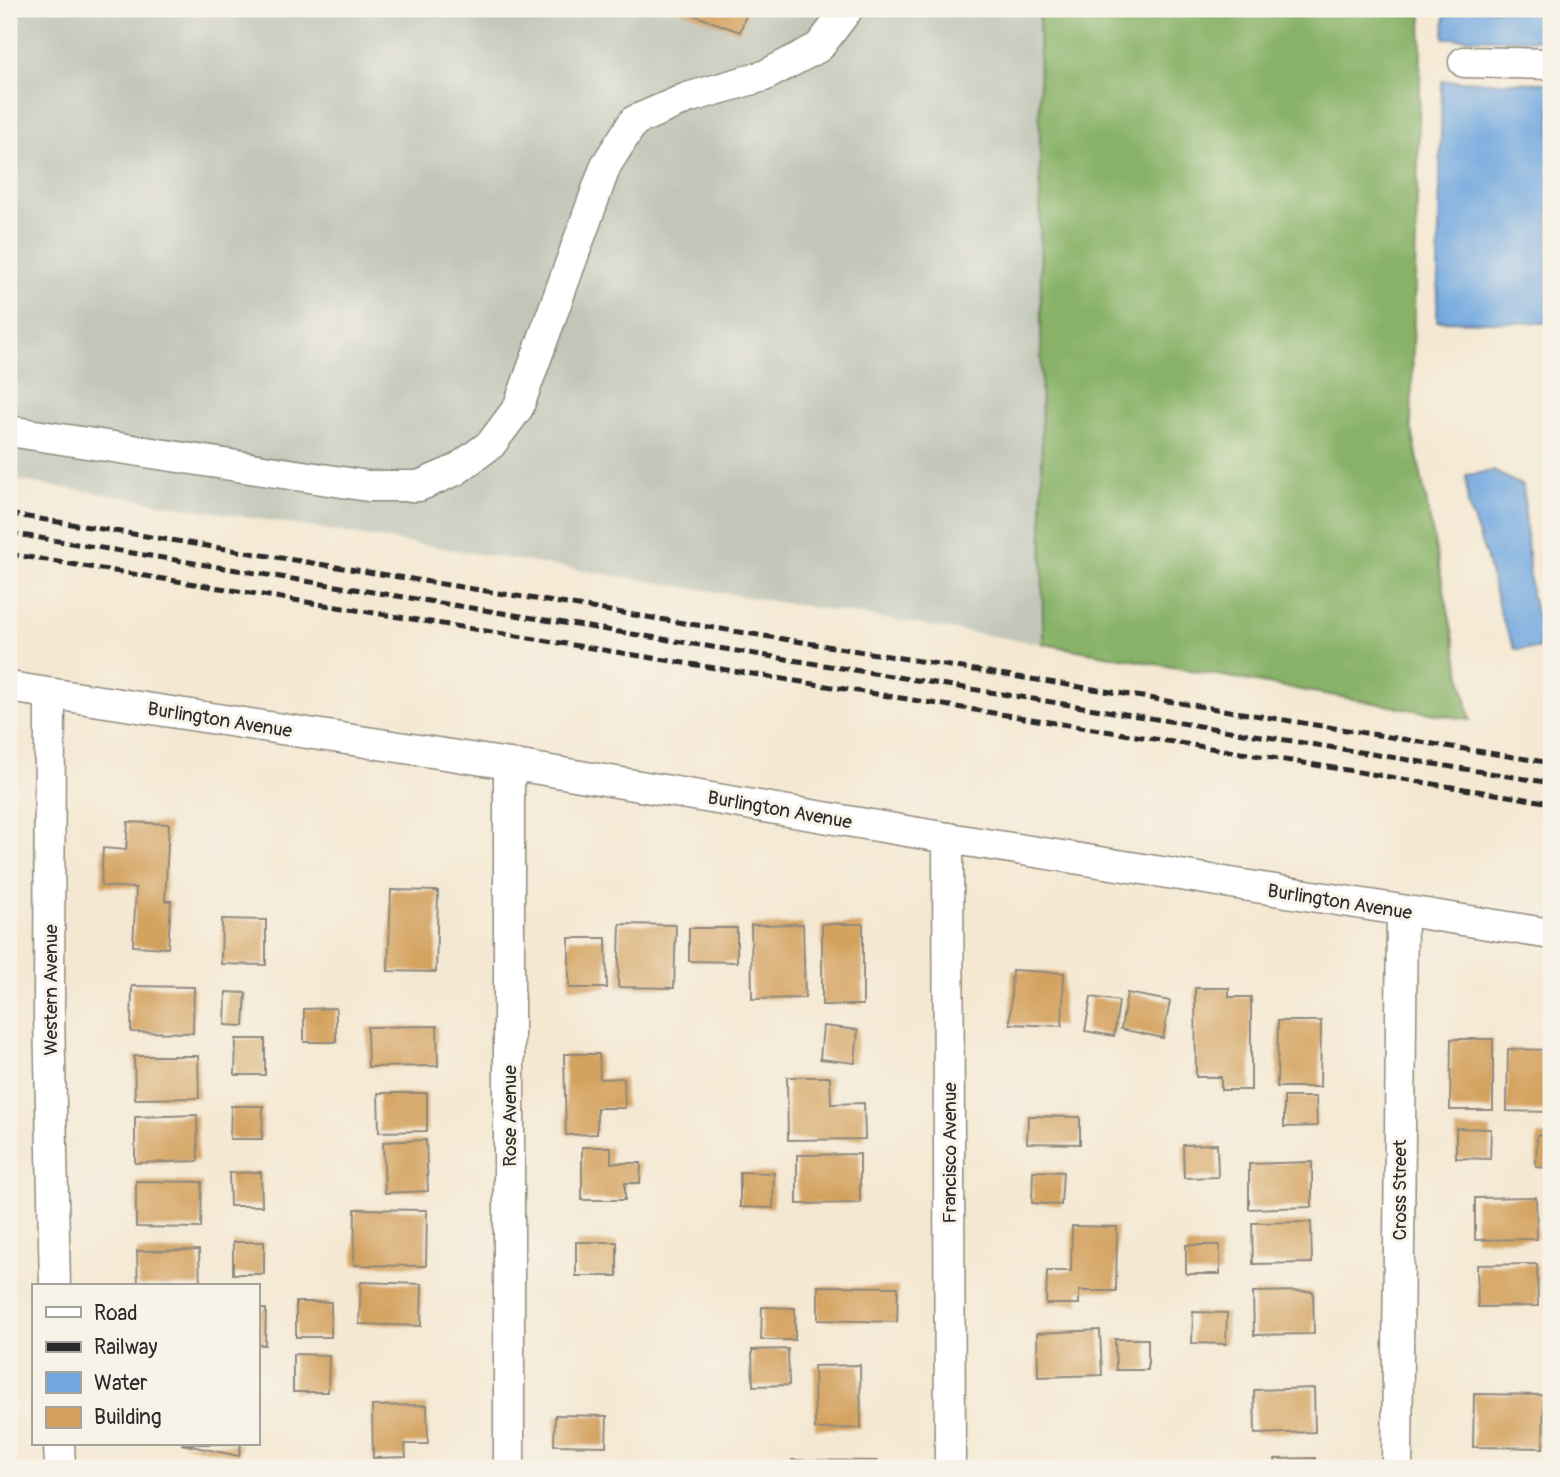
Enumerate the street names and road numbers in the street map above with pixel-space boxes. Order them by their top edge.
street label: Burlington Avenue [146,697,294,743]
street label: Burlington Avenue [706,785,854,835]
street label: Burlington Avenue [1266,879,1414,925]
street label: Western Avenue [39,924,63,1056]
street label: Rose Avenue [498,1065,522,1167]
street label: Francisco Avenue [938,1082,962,1224]
street label: Cross Street [1388,1139,1412,1240]

